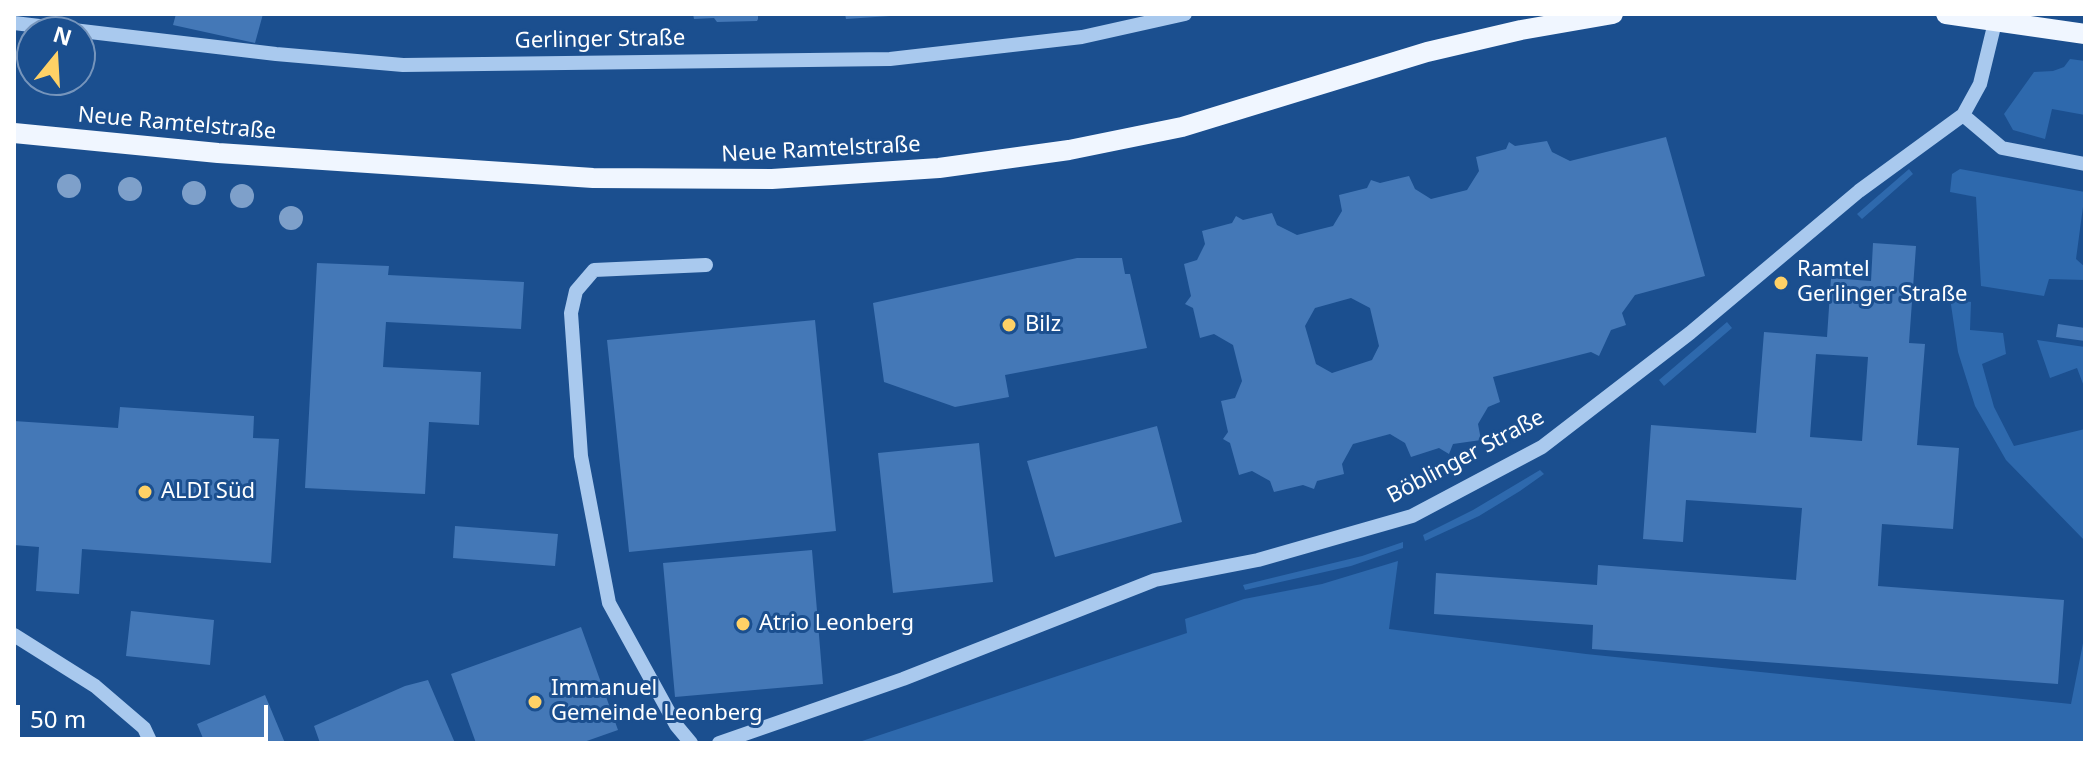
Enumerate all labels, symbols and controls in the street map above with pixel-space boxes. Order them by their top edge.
north arrow [16,16,96,96]
text: N [50,18,76,52]
street label: Gerlinger Straße [515,25,685,55]
street label: Neue Ramtelstraße [77,102,277,146]
street label: Neue Ramtelstraße [721,132,921,168]
place label: Ramtel Gerlinger Straße [1797,257,1967,308]
marker: Ramtel Gerlinger Straße [1772,274,1790,292]
place label: Bilz [1025,312,1061,338]
marker: Bilz [1000,316,1018,334]
street label: Böblinger Straße [1383,404,1549,510]
place label: ALDI Süd [161,479,255,505]
marker: ALDI Süd [136,483,154,501]
place label: Atrio Leonberg [759,611,914,637]
marker: Atrio Leonberg [734,615,752,633]
place label: Immanuel Gemeinde Leonberg [551,676,763,728]
scale bar [20,689,272,739]
marker: Immanuel Gemeinde Leonberg [526,693,544,711]
text: 50 m [30,702,86,735]

